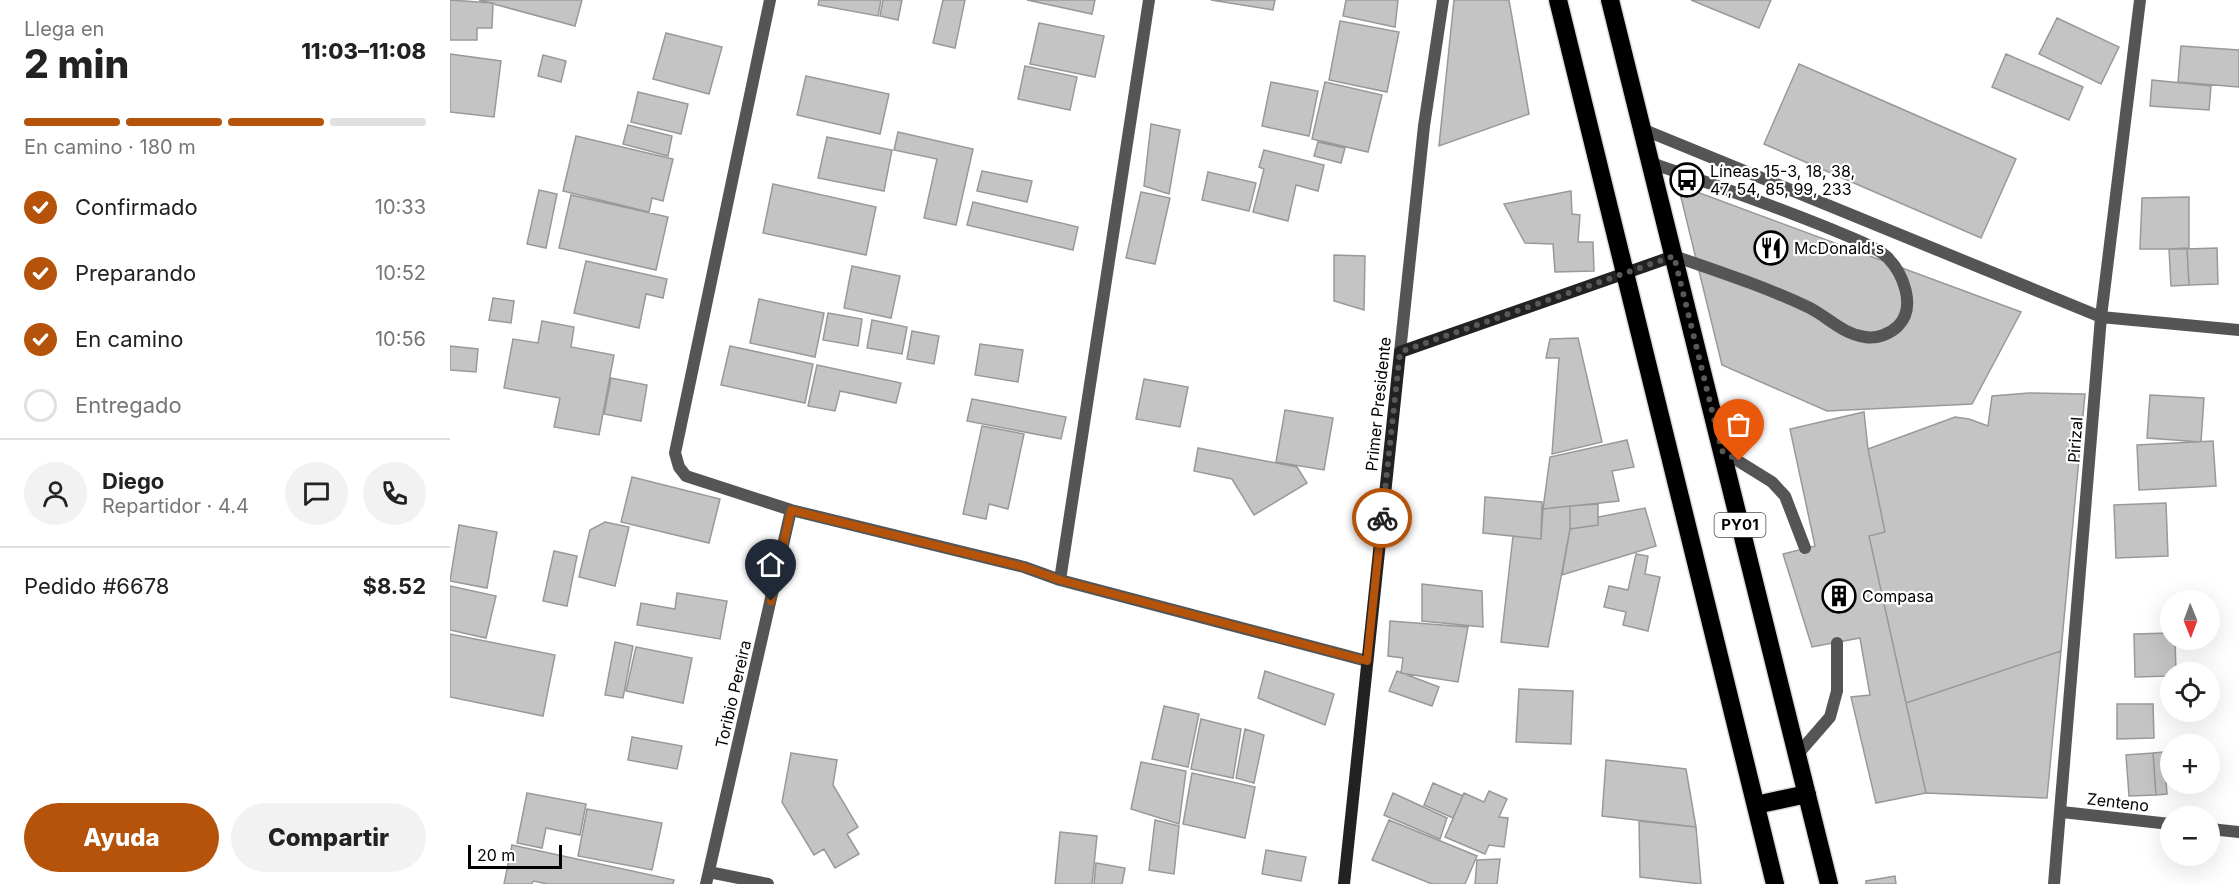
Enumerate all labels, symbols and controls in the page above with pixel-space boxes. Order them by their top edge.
text: Llega en [24,17,104,41]
text: 11:03–11:08 [301,38,426,64]
text: 2 min [24,40,129,87]
text: En camino · 180 m [24,135,196,159]
place label: Líneas 15-3, 18, 38, 47, 54, 85, 99, 233 [1710,161,1855,199]
bus stop icon: Líneas 15-3, 18, 38, 47, 54, 85, 99, 233 [1669,162,1705,198]
icon: check [24,191,57,224]
text: Confirmado [75,194,198,220]
text: 10:33 [375,195,426,219]
restaurant icon: McDonald's [1753,230,1789,266]
place label: McDonald's [1794,238,1884,258]
icon: check [24,257,57,290]
text: Preparando [75,260,196,286]
text: 10:52 [375,261,426,285]
icon: check [24,323,57,356]
text: En camino [75,326,183,352]
text: 10:56 [375,327,426,351]
street label: Primer Presidente [1361,336,1395,472]
text: Entregado [75,392,182,418]
pin [1713,399,1764,461]
icon: bag [1722,408,1755,441]
street label: Pirizal [2063,416,2087,464]
button: person [24,462,87,525]
button: chat [285,462,348,525]
button: phone [363,462,426,525]
text: Diego [102,468,164,494]
courier [1352,488,1412,548]
text: Repartidor · 4.4 [102,494,249,518]
icon: bike [1366,502,1399,535]
road number: PY01 [1714,513,1766,537]
pin [745,539,796,601]
icon: home [754,548,787,581]
text: Pedido #6678 [24,573,169,599]
text: $8.52 [363,573,426,599]
building icon: Compasa [1821,578,1857,614]
place label: Compasa [1862,586,1934,606]
north arrow [2160,590,2220,650]
map controls [2160,590,2220,866]
street label: Toribio Pereira [711,638,755,750]
button: locate [2160,662,2220,722]
button: + [2160,734,2220,794]
street label: Zenteno [2086,788,2150,816]
button: Ayuda [24,803,219,872]
button: Compartir [231,803,426,872]
button: − [2160,806,2220,866]
scale bar [468,842,562,870]
text: 20 m [477,845,515,865]

